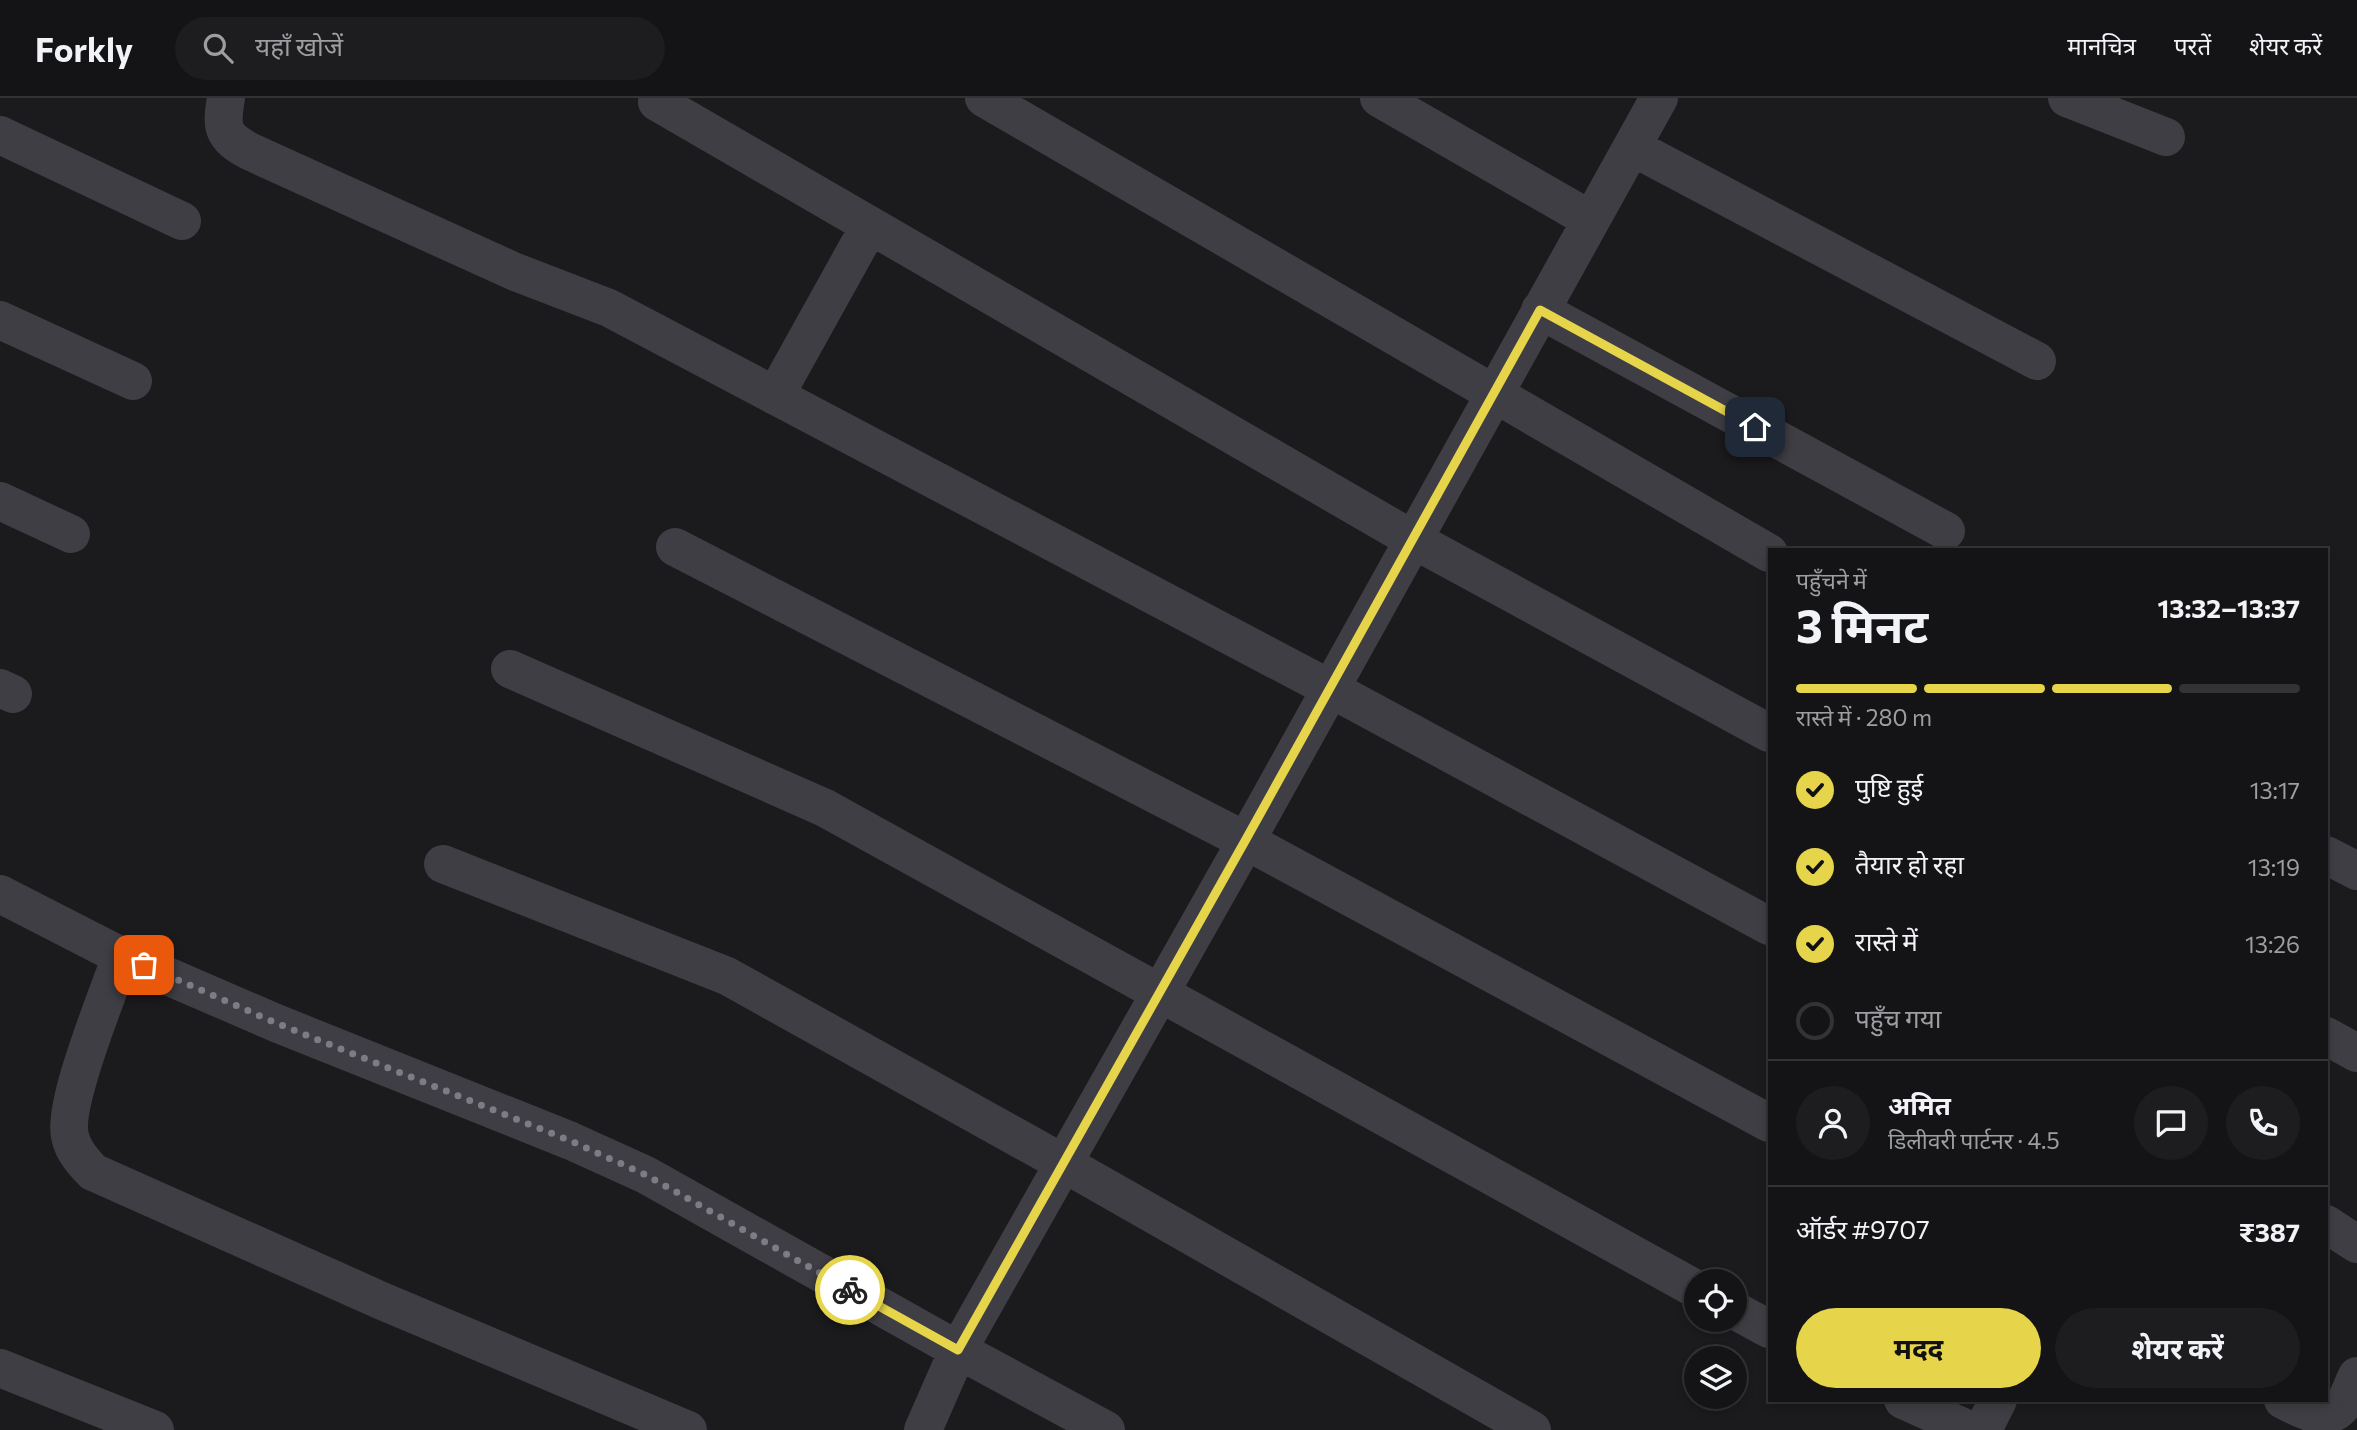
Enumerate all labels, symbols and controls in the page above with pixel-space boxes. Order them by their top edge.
search box [175,17,665,80]
text: Forkly [35,28,133,69]
icon: search [199,29,237,67]
text: यहाँ खोजें [255,30,343,61]
text: मानचित्र [2067,31,2136,60]
text: परतें [2174,31,2211,60]
text: शेयर करें [2249,31,2322,60]
pin [1725,397,1785,457]
icon: home [1736,408,1774,446]
text: पहुँचने में [1796,566,1867,594]
text: 13:32–13:37 [2158,592,2300,623]
text: 3 मिनट [1796,596,1928,652]
text: रास्ते में · 280 m [1796,703,1932,731]
icon: check [1796,771,1834,809]
text: पुष्टि हुई [1855,771,1923,802]
text: 13:17 [2250,776,2300,804]
icon: check [1796,848,1834,886]
text: तैयार हो रहा [1855,848,1964,879]
text: 13:19 [2248,853,2300,881]
icon: check [1796,925,1834,963]
text: रास्ते में [1855,925,1918,956]
text: 13:26 [2245,930,2300,958]
pin [114,935,174,995]
icon: bag [125,946,163,984]
text: पहुँच गया [1855,1002,1942,1033]
button: person [1796,1086,1870,1160]
button: chat [2134,1086,2208,1160]
button: phone [2226,1086,2300,1160]
text: अमित [1888,1089,1951,1120]
text: डिलीवरी पार्टनर · 4.5 [1888,1126,2060,1154]
text: ऑर्डर #9707 [1796,1213,1930,1244]
text: ₹387 [2239,1216,2300,1247]
courier [815,1255,885,1325]
map controls [1684,1269,1747,1409]
button: locate [1684,1269,1747,1332]
icon: bike [831,1271,869,1309]
button: मदद [1796,1308,2041,1388]
button: शेयर करें [2055,1308,2300,1388]
button: layers [1684,1346,1747,1409]

